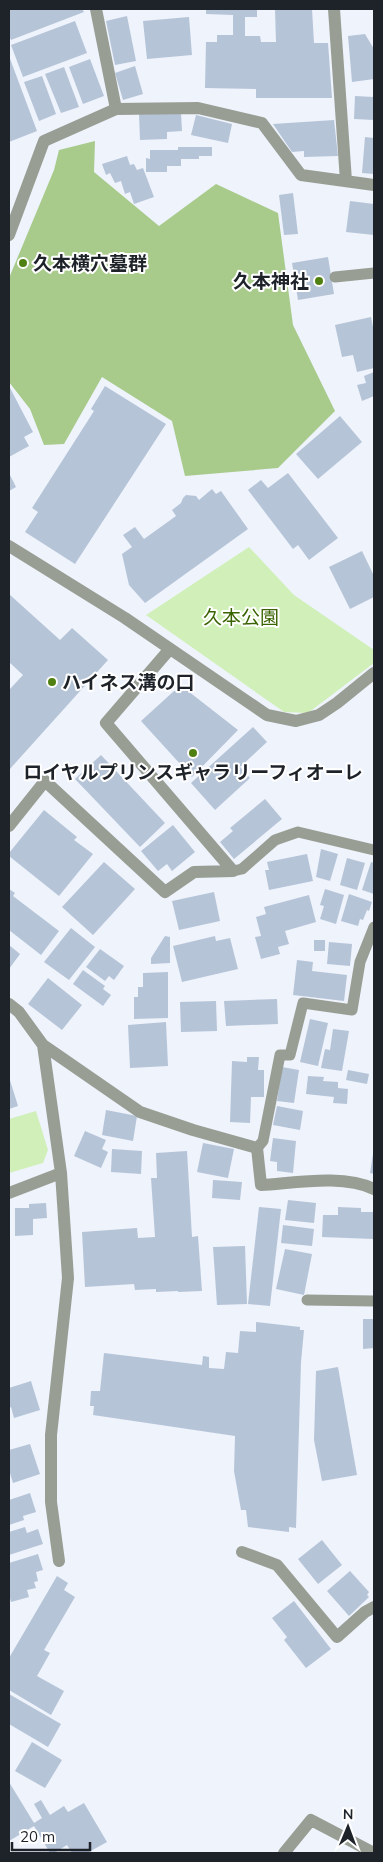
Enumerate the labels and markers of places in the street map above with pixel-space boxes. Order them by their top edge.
place label: 久本横穴墓群 [33,251,147,275]
marker: 久本横穴墓群 [17,257,29,269]
place label: 久本神社 [233,269,309,293]
marker: 久本神社 [313,275,325,287]
place label: ハイネス溝の口 [62,670,195,694]
marker: ハイネス溝の口 [46,676,58,688]
marker: ロイヤルプリンスギャラリーフィオーレ [187,747,199,759]
place label: ロイヤルプリンスギャラリーフィオーレ [23,760,363,784]

